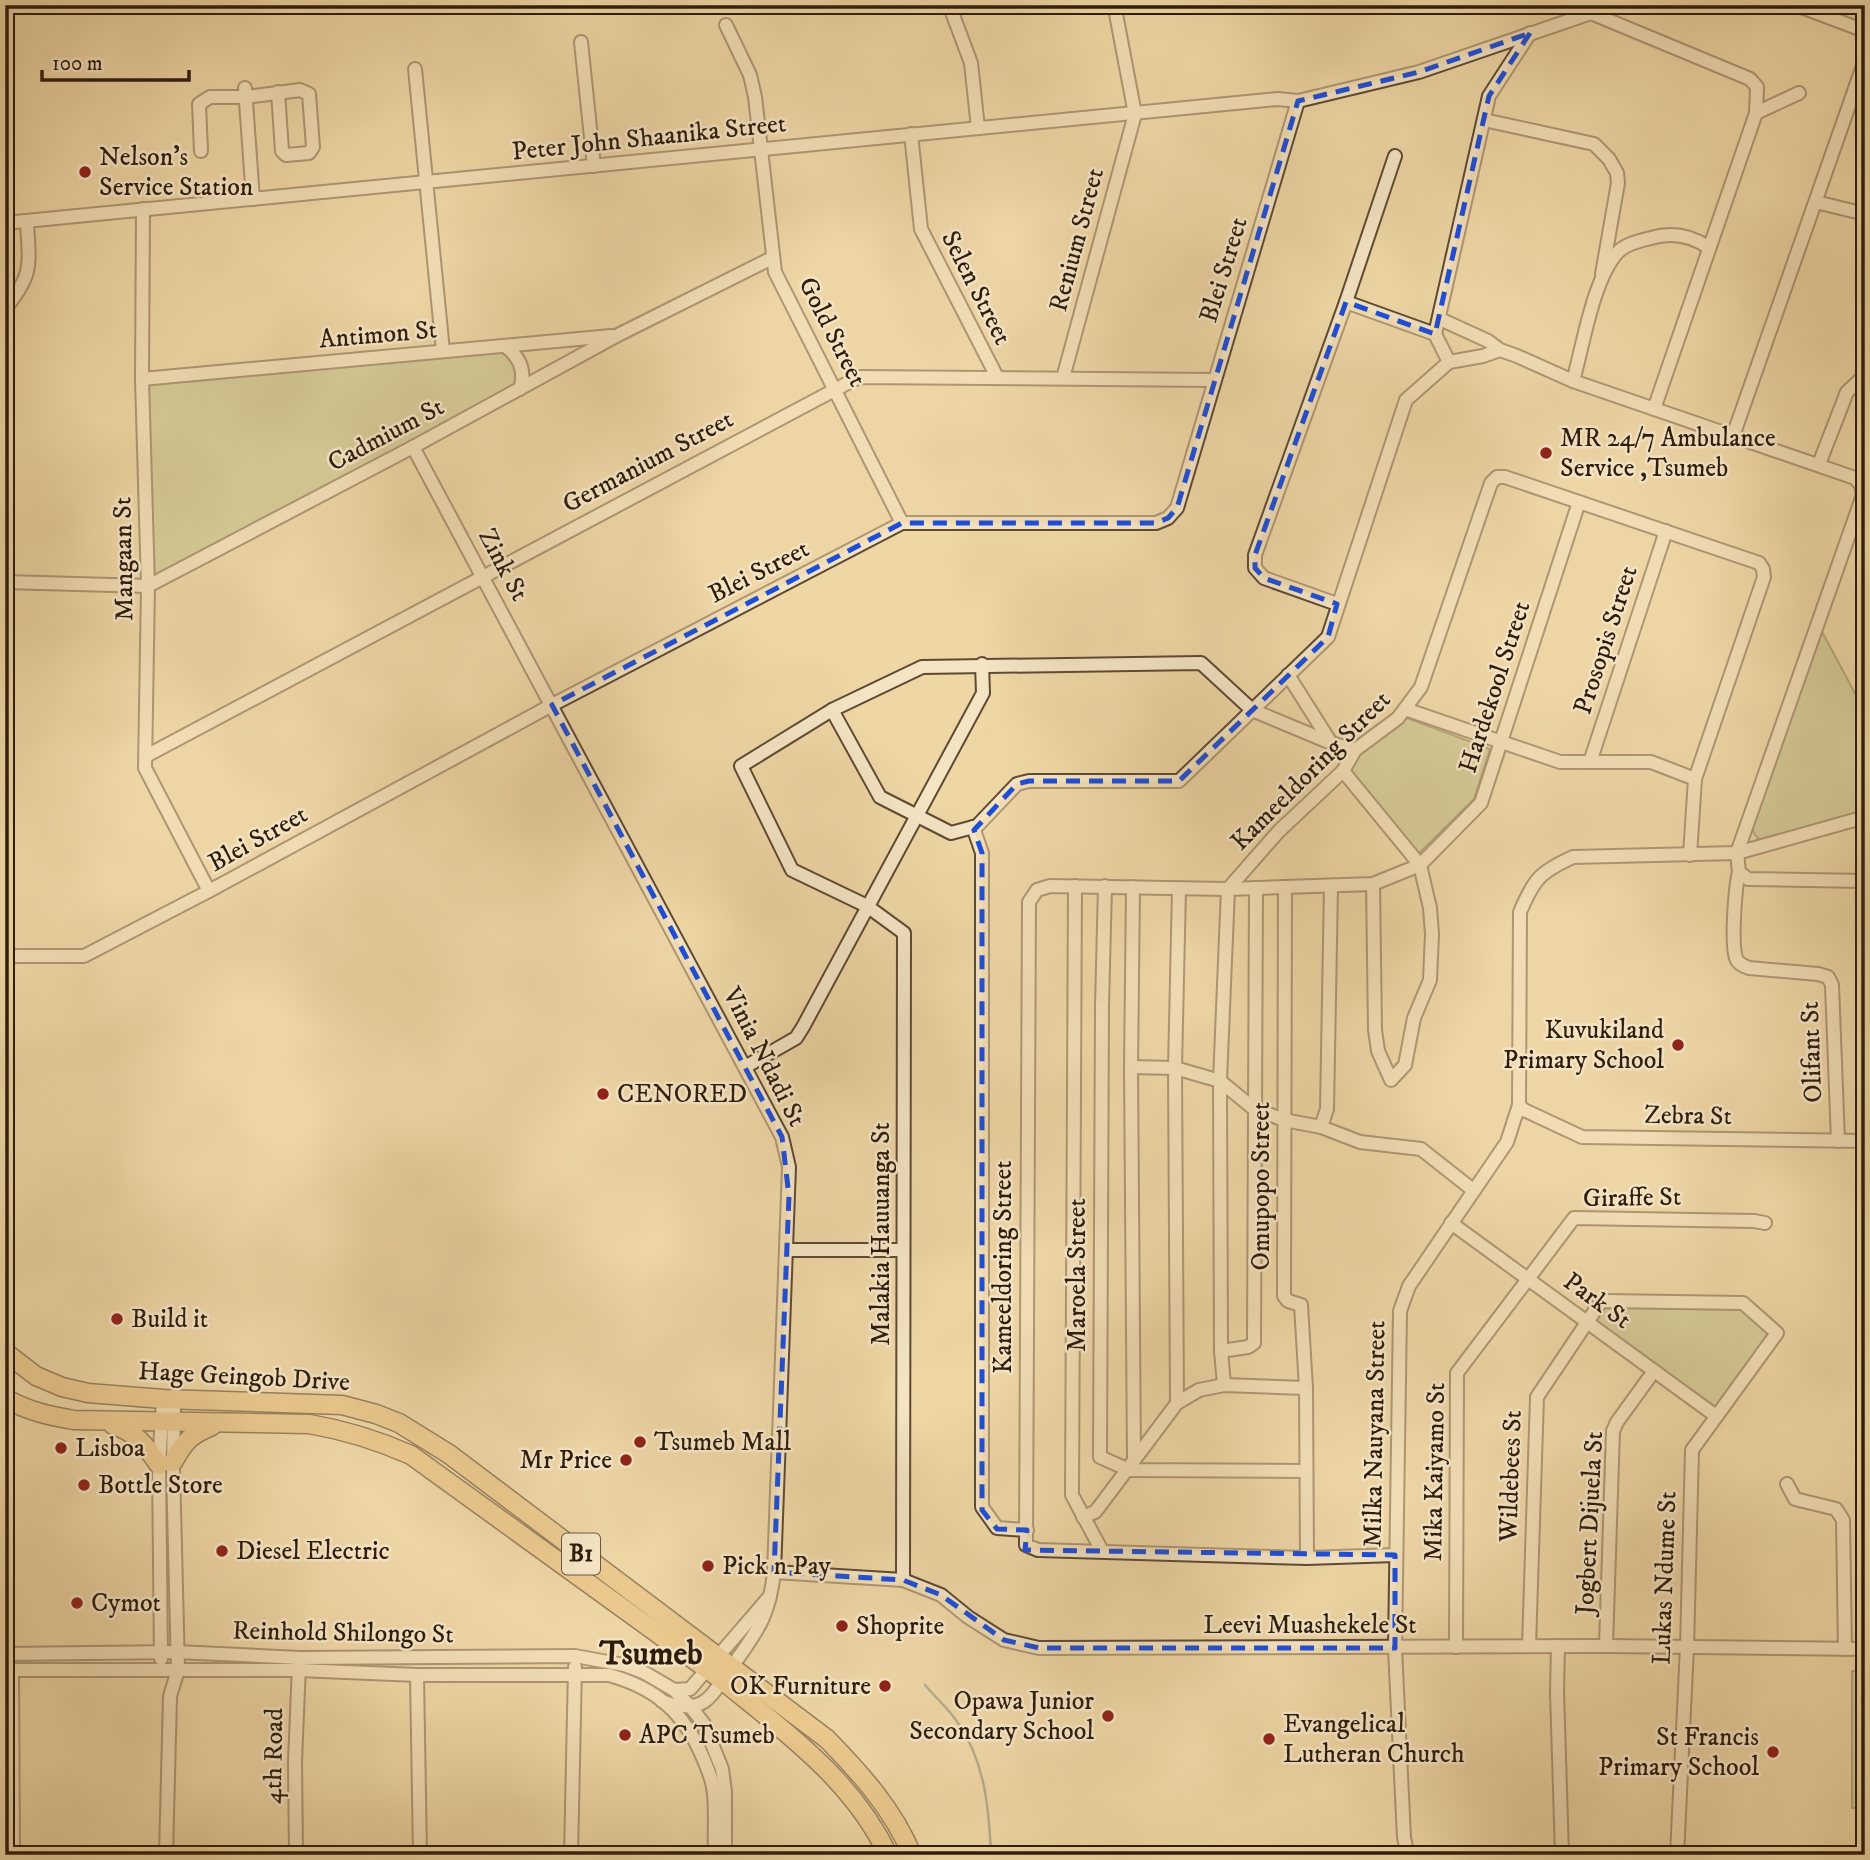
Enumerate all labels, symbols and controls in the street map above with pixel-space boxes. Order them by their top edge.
scale bar [42,38,189,82]
text: 100 m [52,51,103,77]
street label: Peter John Shaanika Street [510,107,788,169]
place label: Nelson's Service Station [99,141,254,204]
marker: Nelson's Service Station [77,164,93,180]
street label: Renium Street [1042,165,1112,315]
street label: Blei Street [1192,213,1256,327]
street label: Selen Street [933,225,1019,351]
street label: Gold Street [790,272,874,392]
street label: Antimon St [318,313,438,357]
street label: Cadmium St [322,391,450,479]
street label: Germanium Street [557,403,739,521]
place label: MR 24/7 Ambulance Service ,Tsumeb [1560,422,1776,485]
marker: MR 24/7 Ambulance Service ,Tsumeb [1538,445,1554,461]
street label: Mangaan St [106,497,142,621]
street label: Zink St [470,523,536,607]
street label: Blei Street [703,533,815,611]
street label: Prosopis Street [1566,562,1646,718]
street label: Hardekool Street [1452,597,1538,777]
street label: Kameeldoring Street [1224,684,1398,858]
street label: Blei Street [203,798,313,880]
street label: Vinia Ndadi St [714,981,813,1132]
street label: Olifant St [1794,1001,1830,1103]
place label: Kuvukiland Primary School [1503,1014,1664,1077]
marker: Kuvukiland Primary School [1670,1037,1686,1053]
place label: CENORED [617,1078,747,1111]
marker: CENORED [595,1086,611,1102]
street label: Zebra St [1644,1099,1732,1133]
street label: Omupopo Street [1245,1102,1278,1270]
street label: Malakia Hauuanga St [865,1122,898,1346]
street label: Kameeldoring Street [987,1160,1020,1374]
street label: Giraffe St [1583,1181,1681,1215]
street label: Maroela Street [1061,1198,1094,1352]
street label: Park St [1557,1265,1637,1337]
place label: Build it [131,1303,208,1336]
marker: Build it [109,1311,125,1327]
street label: Milka Nauyana Street [1357,1320,1393,1548]
street label: Hage Geingob Drive [137,1355,351,1399]
street label: Mika Kaiyamo St [1417,1382,1453,1562]
street label: Wildebees St [1492,1409,1530,1544]
place label: Tsumeb Mall [654,1426,791,1459]
street label: Jogbert Dijuela St [1569,1430,1611,1618]
place label: Lisboa [75,1432,145,1465]
marker: Tsumeb Mall [632,1434,648,1450]
marker: Lisboa [53,1440,69,1456]
place label: Mr Price [520,1444,612,1477]
marker: Mr Price [618,1452,634,1468]
place label: Bottle Store [98,1469,223,1502]
marker: Bottle Store [76,1477,92,1493]
street label: Lukas Ndume St [1645,1491,1685,1665]
road number: B1 [562,1534,600,1574]
place label: Diesel Electric [236,1535,390,1568]
marker: Diesel Electric [214,1543,230,1559]
place label: Pick n Pay [722,1550,832,1583]
marker: Pick n Pay [700,1558,716,1574]
place label: Cymot [91,1587,161,1620]
marker: Cymot [69,1595,85,1611]
street label: Leevi Muashekele St [1203,1609,1417,1642]
place label: Shoprite [856,1610,944,1643]
street label: Reinhold Shilongo St [232,1615,454,1651]
marker: Shoprite [834,1618,850,1634]
district label: Tsumeb [599,1634,703,1675]
place label: OK Furniture [730,1670,871,1703]
marker: OK Furniture [877,1678,893,1694]
place label: Opawa Junior Secondary School [909,1685,1094,1748]
street label: 4th Road [257,1708,291,1804]
marker: Opawa Junior Secondary School [1100,1708,1116,1724]
place label: Evangelical Lutheran Church [1283,1708,1465,1771]
place label: APC Tsumeb [639,1719,775,1752]
place label: St Francis Primary School [1598,1721,1759,1784]
marker: APC Tsumeb [617,1727,633,1743]
marker: Evangelical Lutheran Church [1261,1731,1277,1747]
marker: St Francis Primary School [1765,1744,1781,1760]

